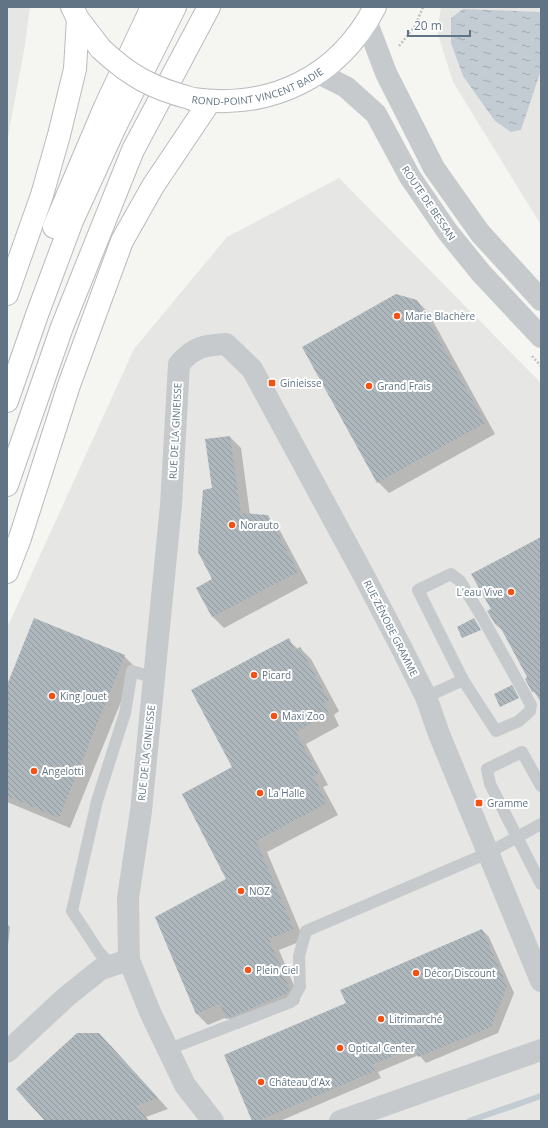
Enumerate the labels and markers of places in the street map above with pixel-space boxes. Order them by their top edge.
place label: Marie Blachère [405,309,476,323]
marker: Marie Blachère [392,311,402,321]
place label: Ginieisse [280,376,322,390]
marker: Ginieisse [267,378,277,388]
place label: Grand Frais [377,379,431,393]
marker: Grand Frais [364,381,374,391]
place label: Norauto [240,518,279,532]
marker: Norauto [227,520,237,530]
place label: L'eau Vive [457,585,503,599]
marker: L'eau Vive [506,587,516,597]
place label: Picard [262,668,291,682]
marker: Picard [249,670,259,680]
place label: King Jouet [60,689,107,703]
marker: King Jouet [47,691,57,701]
place label: Maxi Zoo [282,709,325,723]
marker: Maxi Zoo [269,711,279,721]
place label: Angelotti [42,764,84,778]
marker: Angelotti [29,766,39,776]
place label: La Halle [268,786,305,800]
marker: La Halle [255,788,265,798]
place label: Gramme [487,796,528,810]
marker: Gramme [474,798,484,808]
place label: NOZ [249,884,270,898]
marker: NOZ [236,886,246,896]
place label: Plein Ciel [256,963,298,977]
marker: Plein Ciel [243,965,253,975]
place label: Décor Discount [424,966,496,980]
marker: Décor Discount [411,968,421,978]
place label: Litrimarché [389,1012,443,1026]
marker: Litrimarché [376,1014,386,1024]
place label: Optical Center [348,1041,415,1055]
marker: Optical Center [335,1043,345,1053]
place label: Château d'Ax [269,1075,331,1089]
marker: Château d'Ax [256,1077,266,1087]

